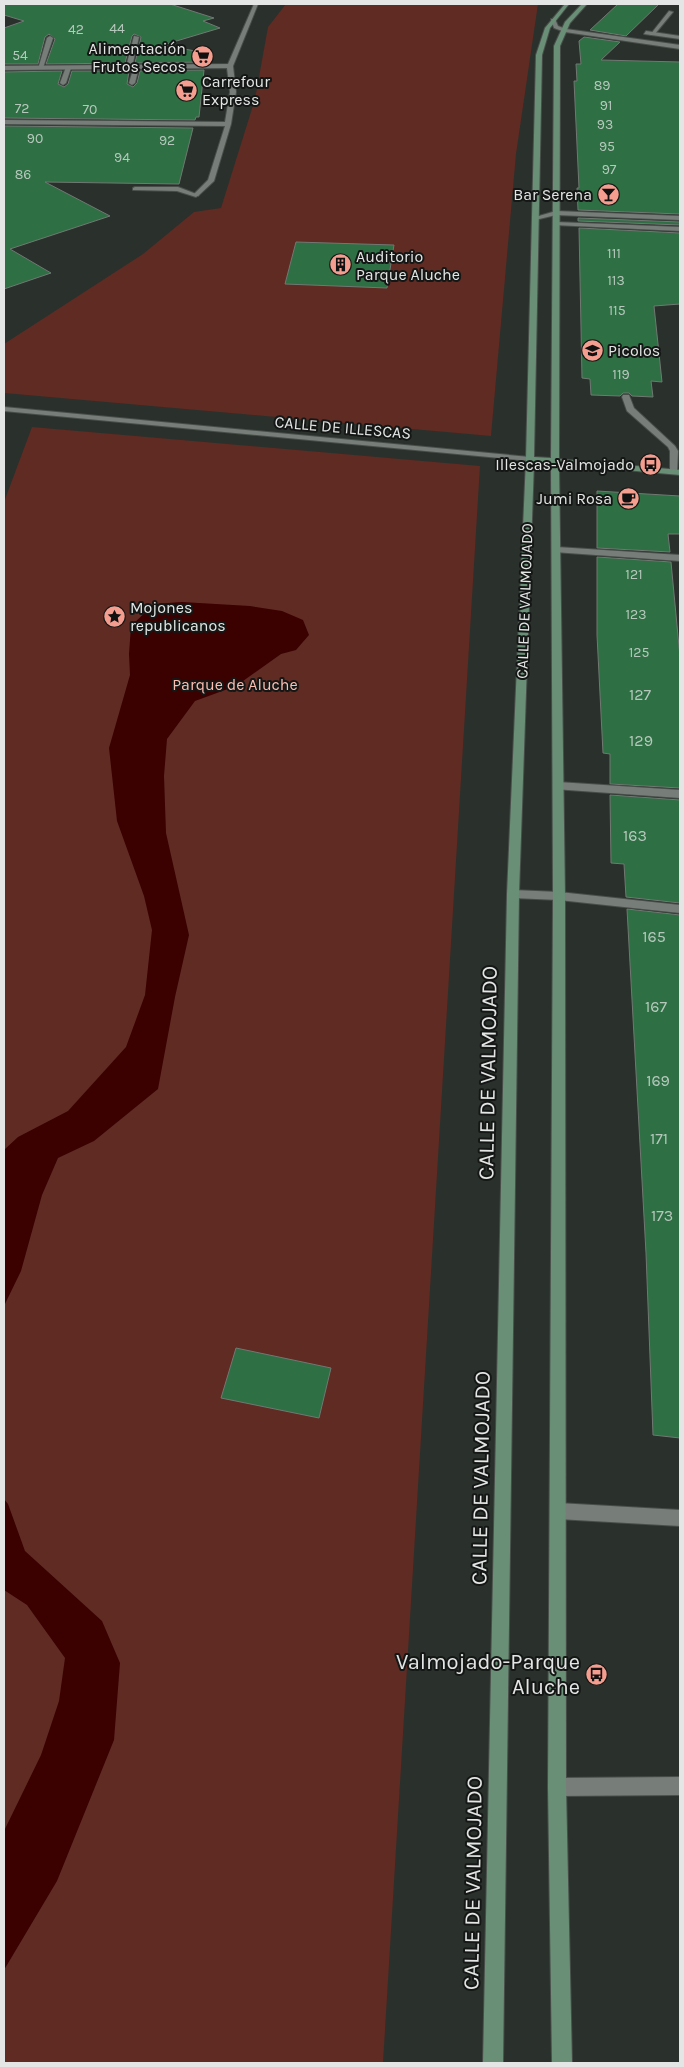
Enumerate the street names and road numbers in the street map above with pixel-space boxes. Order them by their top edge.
street label: CALLE DE ILLESCAS [274,412,412,443]
street label: CALLE DE VALMOJADO [512,523,537,679]
street label: CALLE DE VALMOJADO [473,966,503,1180]
street label: CALLE DE VALMOJADO [466,1371,496,1585]
street label: CALLE DE VALMOJADO [458,1776,488,1990]

